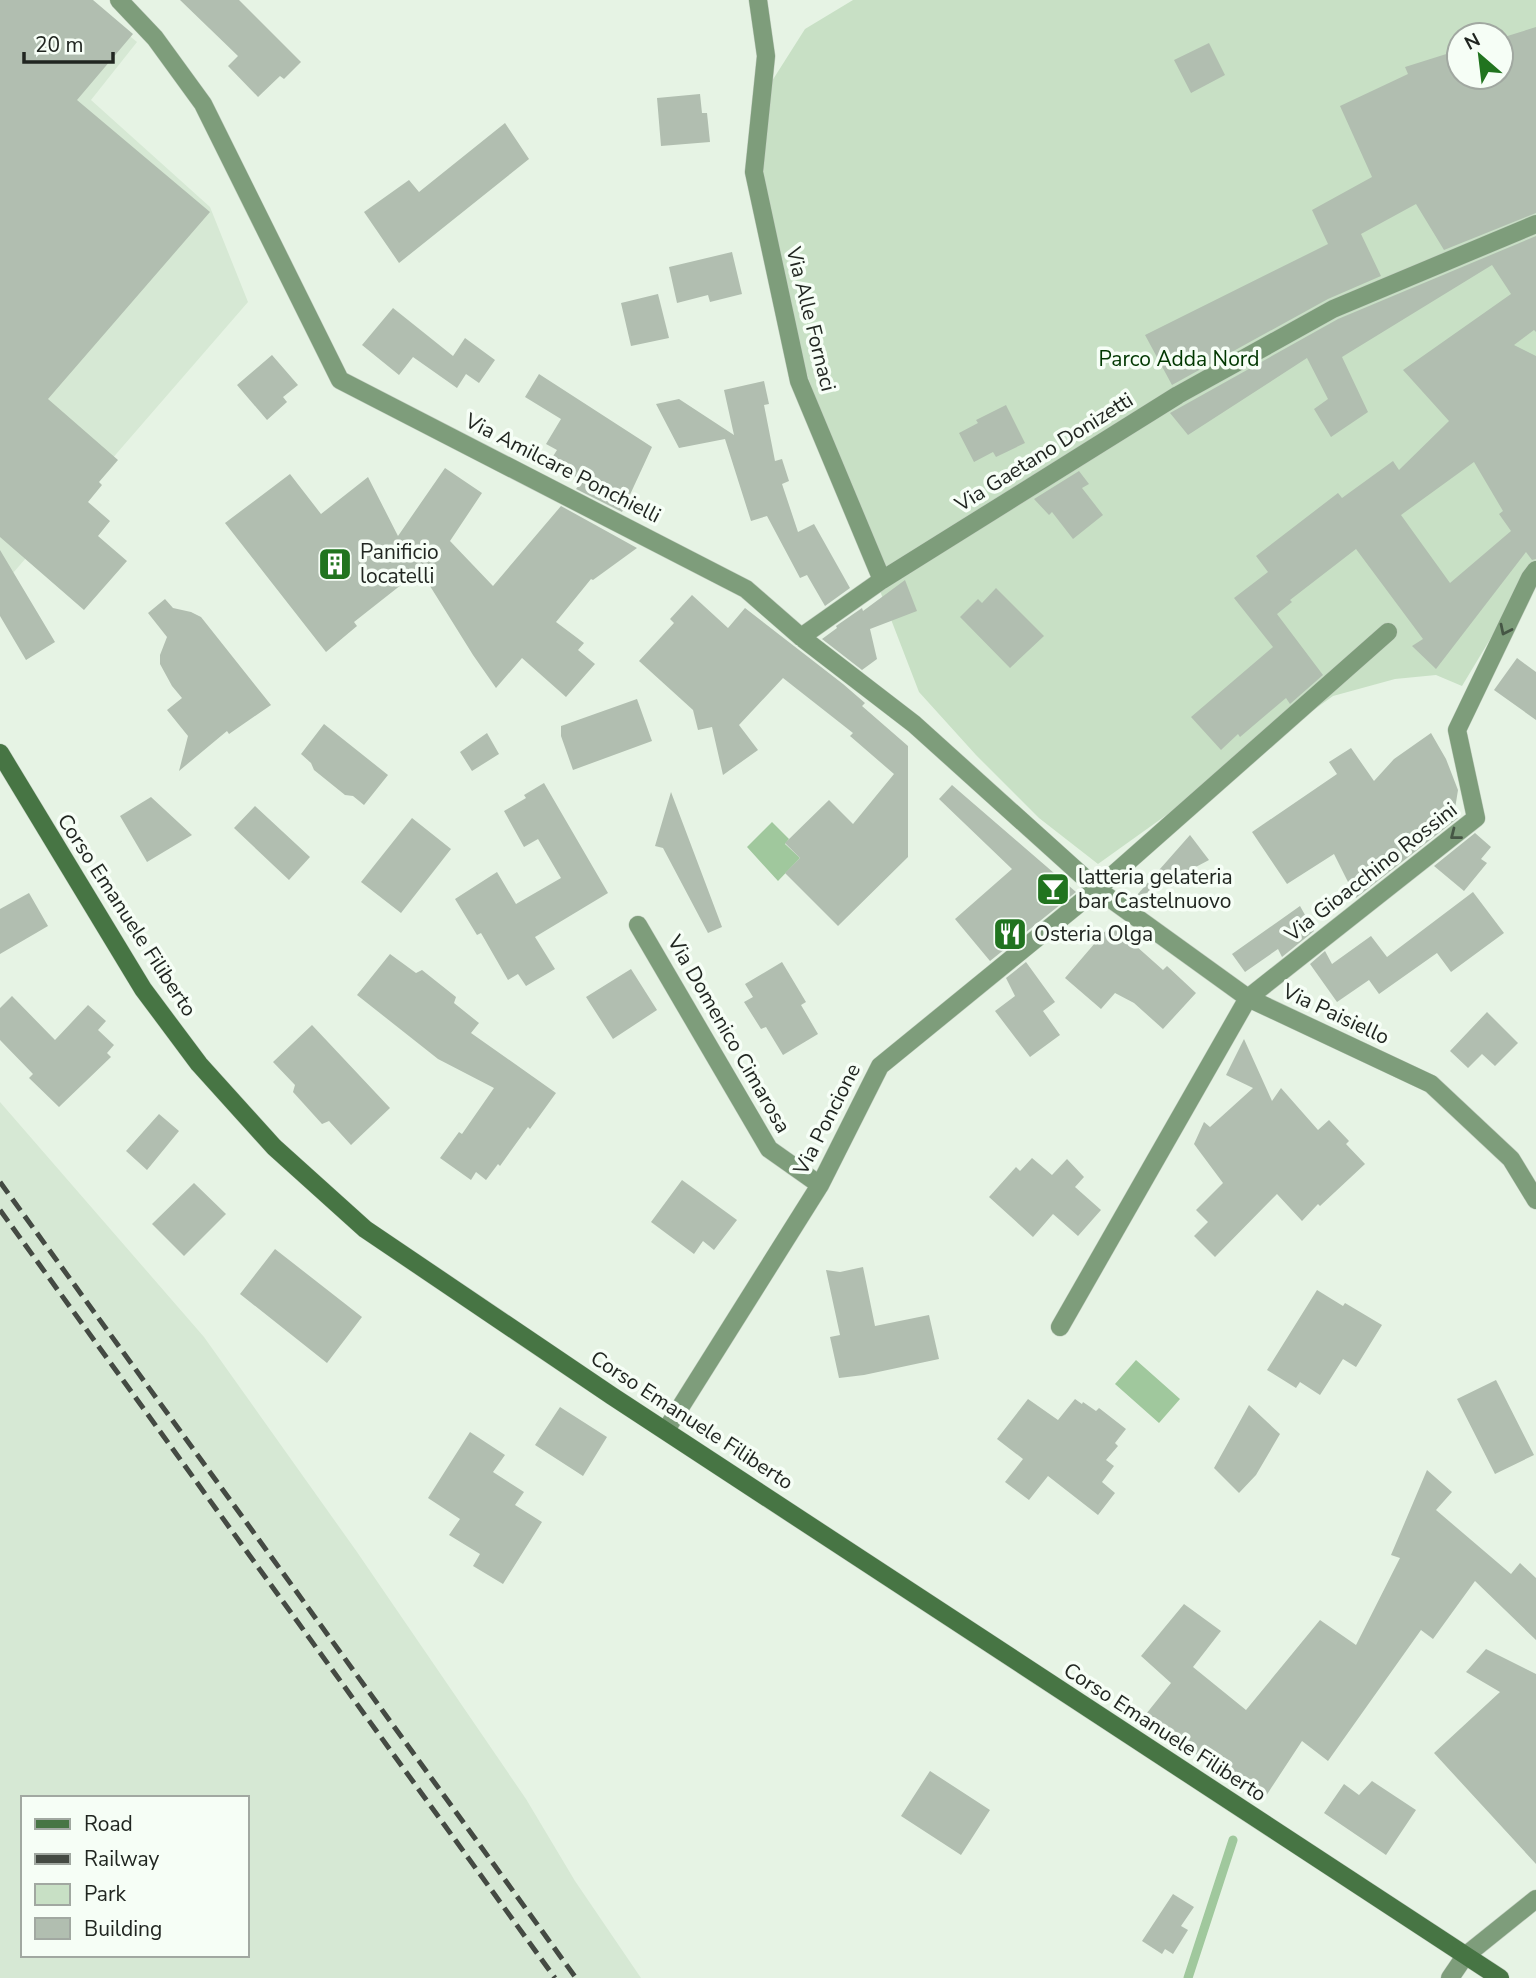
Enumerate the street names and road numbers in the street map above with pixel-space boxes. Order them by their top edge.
street label: Via Alle Fornaci [779,243,842,394]
street label: Via Gaetano Donizetti [949,386,1138,519]
street label: Via Amilcare Ponchielli [459,406,666,530]
street label: Via Gioacchino Rossini [1278,796,1463,949]
street label: Corso Emanuele Filiberto [51,808,203,1022]
street label: Via Domenico Cimarosa [660,929,797,1138]
street label: Via Paisiello [1277,977,1394,1051]
street label: Via Poncione [786,1058,867,1180]
street label: Corso Emanuele Filiberto [585,1344,799,1496]
street label: Corso Emanuele Filiberto [1058,1656,1272,1808]

